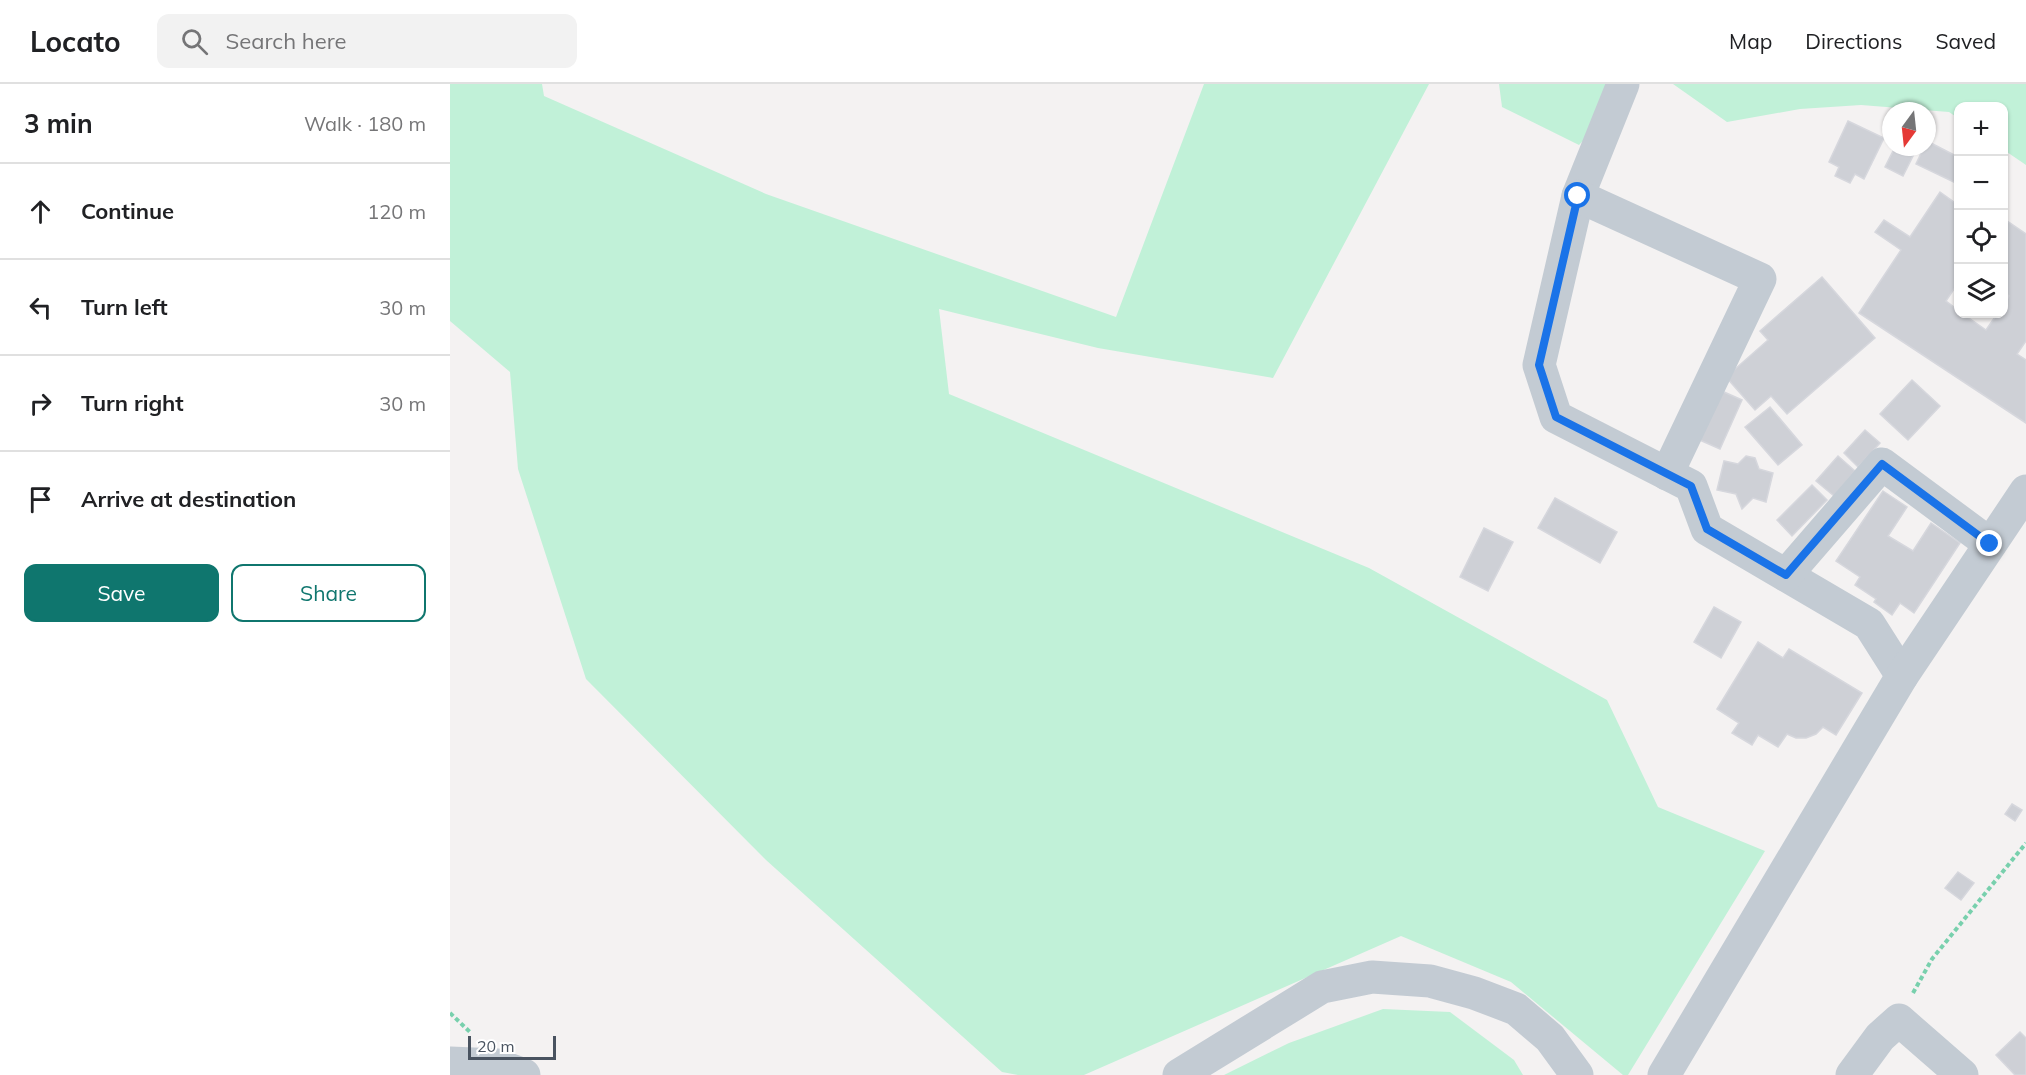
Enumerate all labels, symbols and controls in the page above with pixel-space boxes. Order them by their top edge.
search box [157,14,577,68]
text: Locato [30,24,121,59]
icon: search [178,25,211,58]
text: Search here [226,27,346,55]
text: Map [1729,28,1772,54]
text: Directions [1805,28,1902,54]
text: Saved [1935,28,1996,54]
north arrow [1882,102,1936,156]
map controls [1954,102,2008,318]
button: + [1954,102,2008,156]
text: 3 min [24,107,93,140]
text: Walk · 180 m [304,111,426,136]
button: − [1954,156,2008,210]
route start [1564,182,1590,208]
icon: ahead [24,195,57,228]
text: Continue [81,197,174,225]
text: 120 m [367,199,426,224]
button: locate [1954,210,2008,264]
button: layers [1954,264,2008,318]
icon: left [24,291,57,324]
text: Turn left [81,293,168,321]
text: 30 m [379,295,426,320]
icon: right [24,387,57,420]
text: Turn right [81,389,184,417]
text: 30 m [379,391,426,416]
icon: arrive [24,483,57,516]
text: Arrive at destination [81,485,296,513]
route end [1976,530,2002,556]
button: Save [24,564,219,622]
button: Share [231,564,426,622]
scale bar [468,1033,556,1060]
text: 20 m [477,1036,514,1056]

